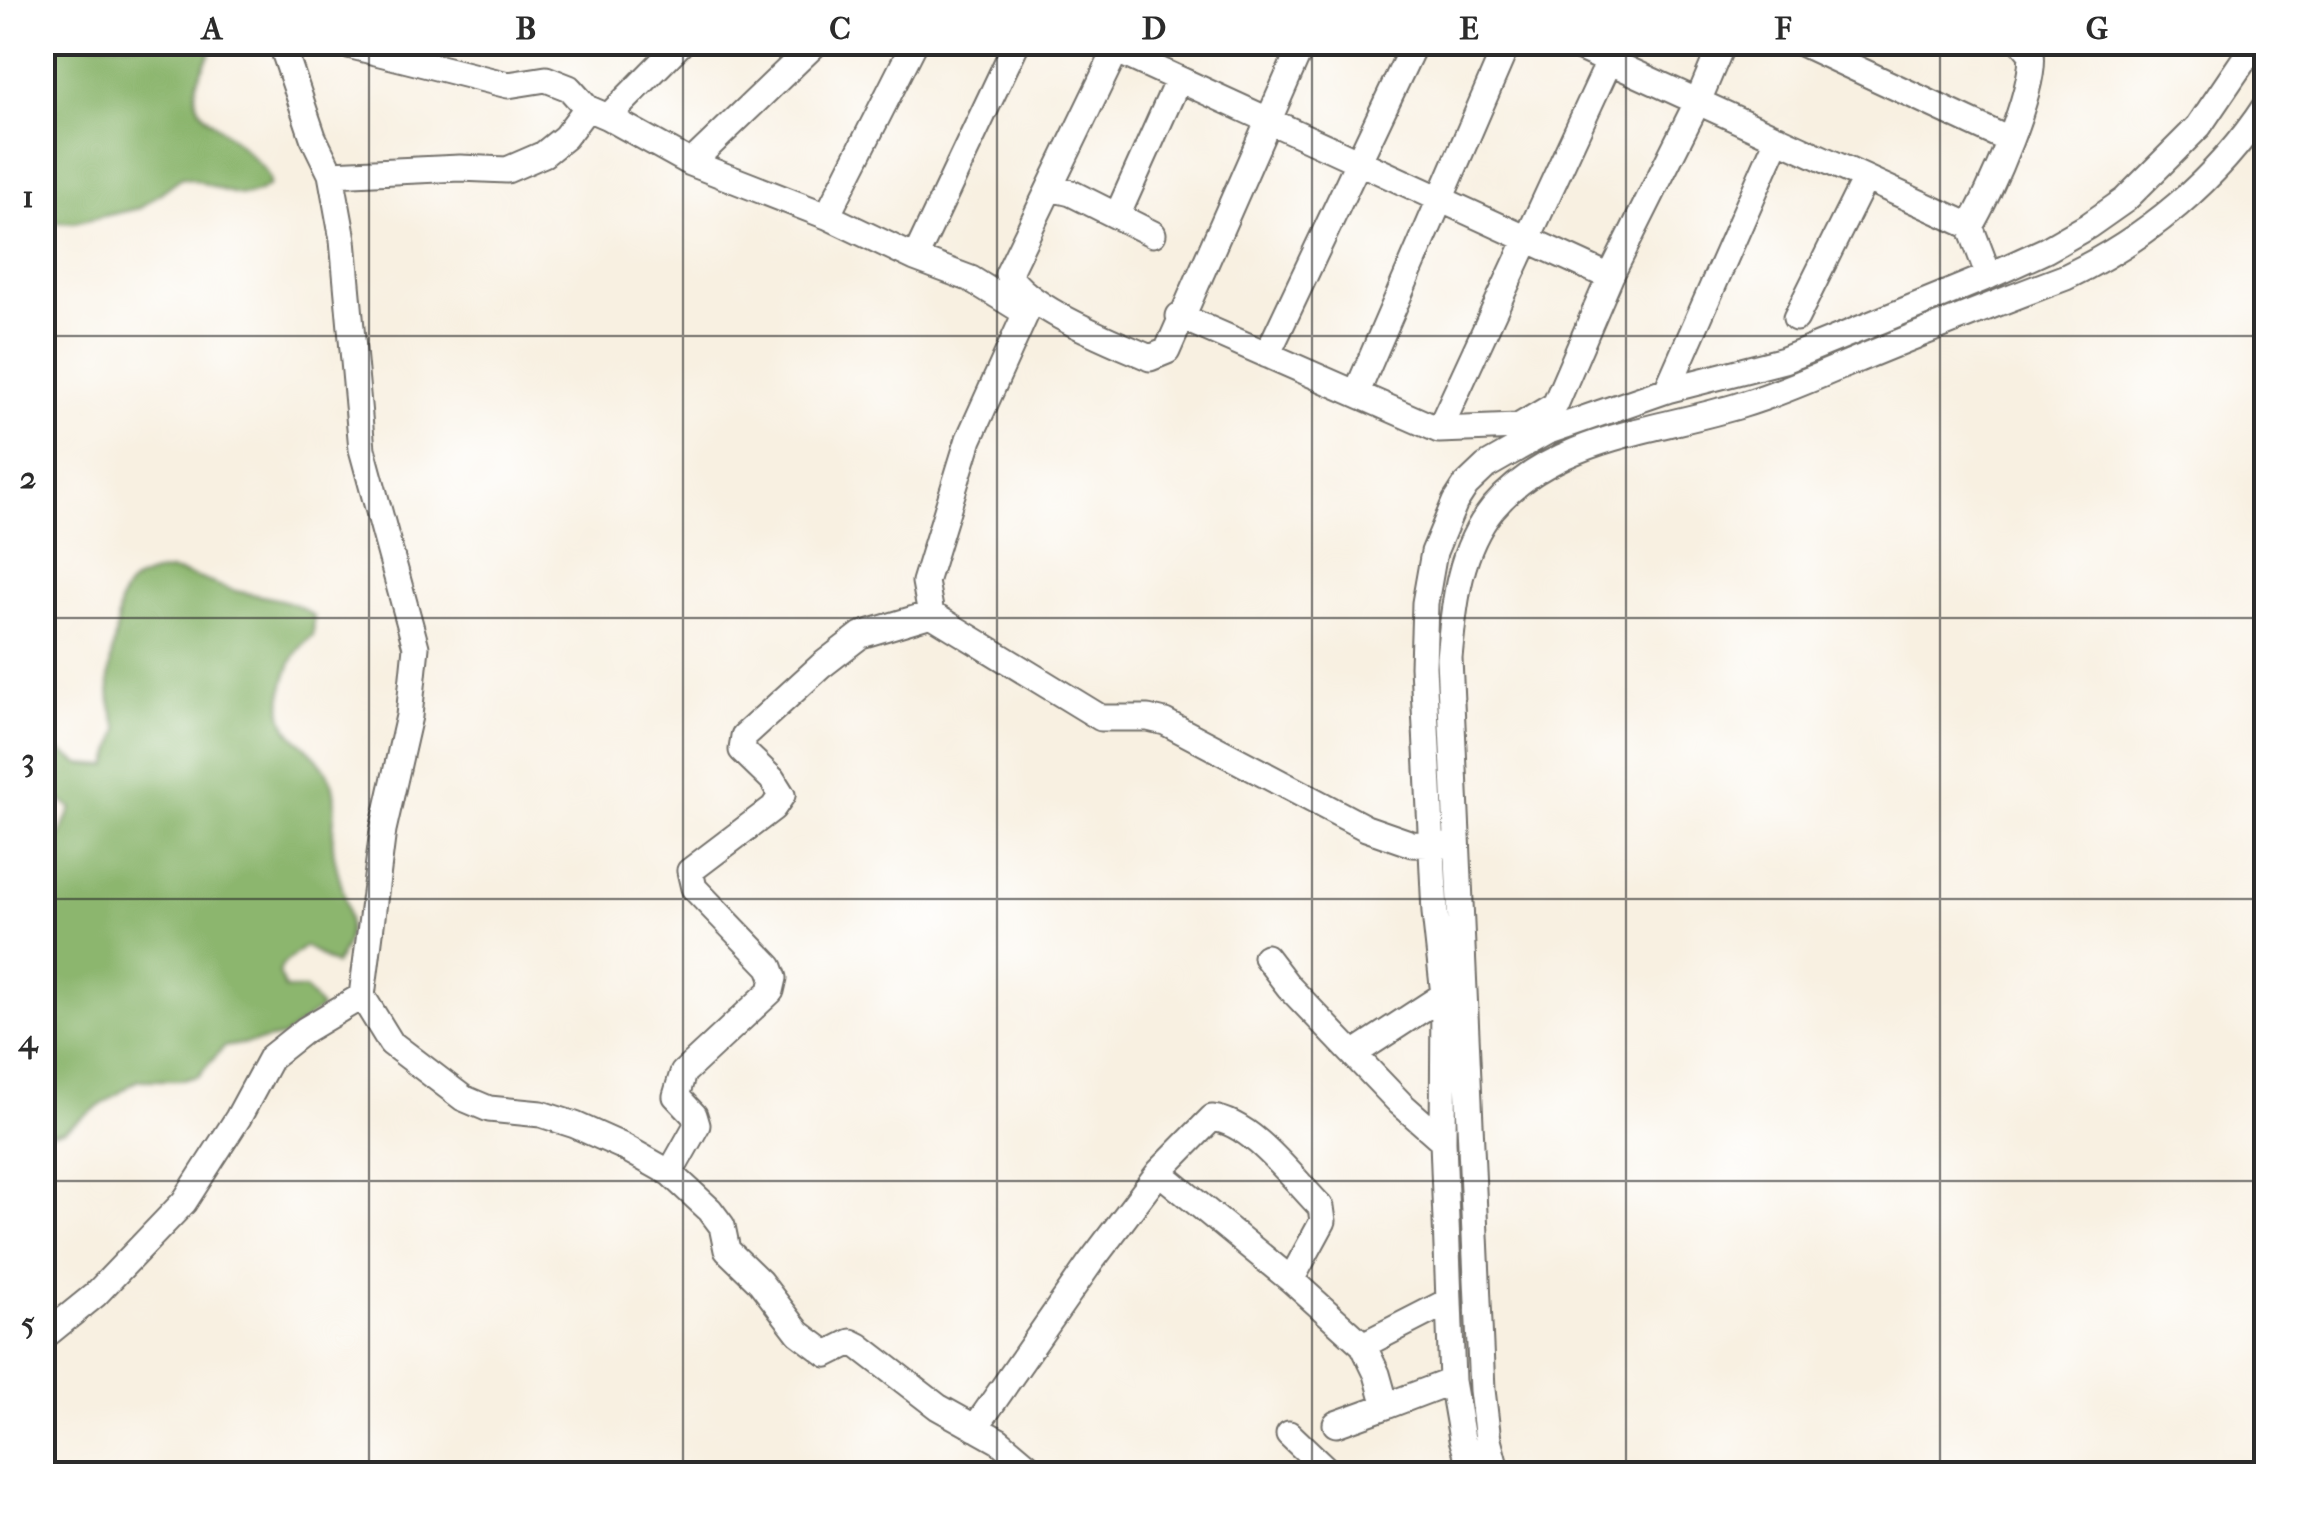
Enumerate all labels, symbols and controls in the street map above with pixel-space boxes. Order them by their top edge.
text: A [200,10,224,47]
text: B [516,10,536,47]
text: C [829,10,851,47]
text: D [1142,10,1166,47]
text: E [1459,10,1479,47]
text: F [1774,10,1792,47]
text: G [2086,10,2109,47]
text: 1 [22,178,34,215]
text: 2 [20,459,36,496]
text: 3 [21,741,35,778]
text: 4 [18,1022,40,1060]
text: 5 [21,1304,35,1341]

